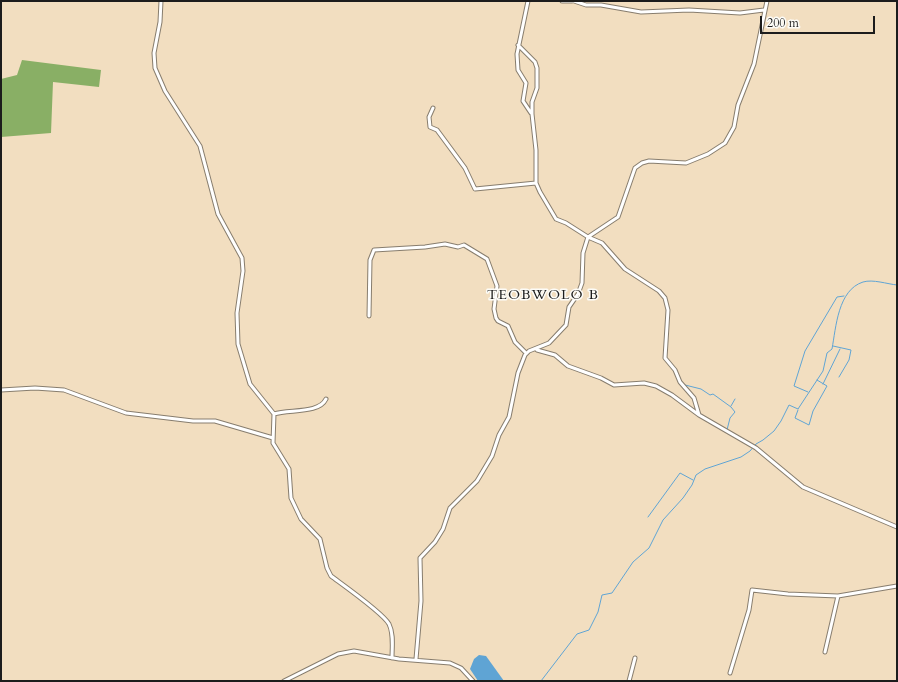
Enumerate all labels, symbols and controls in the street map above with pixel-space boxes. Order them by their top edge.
scale bar [762,8,877,34]
text: 200 m [767,15,799,31]
district label: TEOBWOLO B [487,288,599,304]

